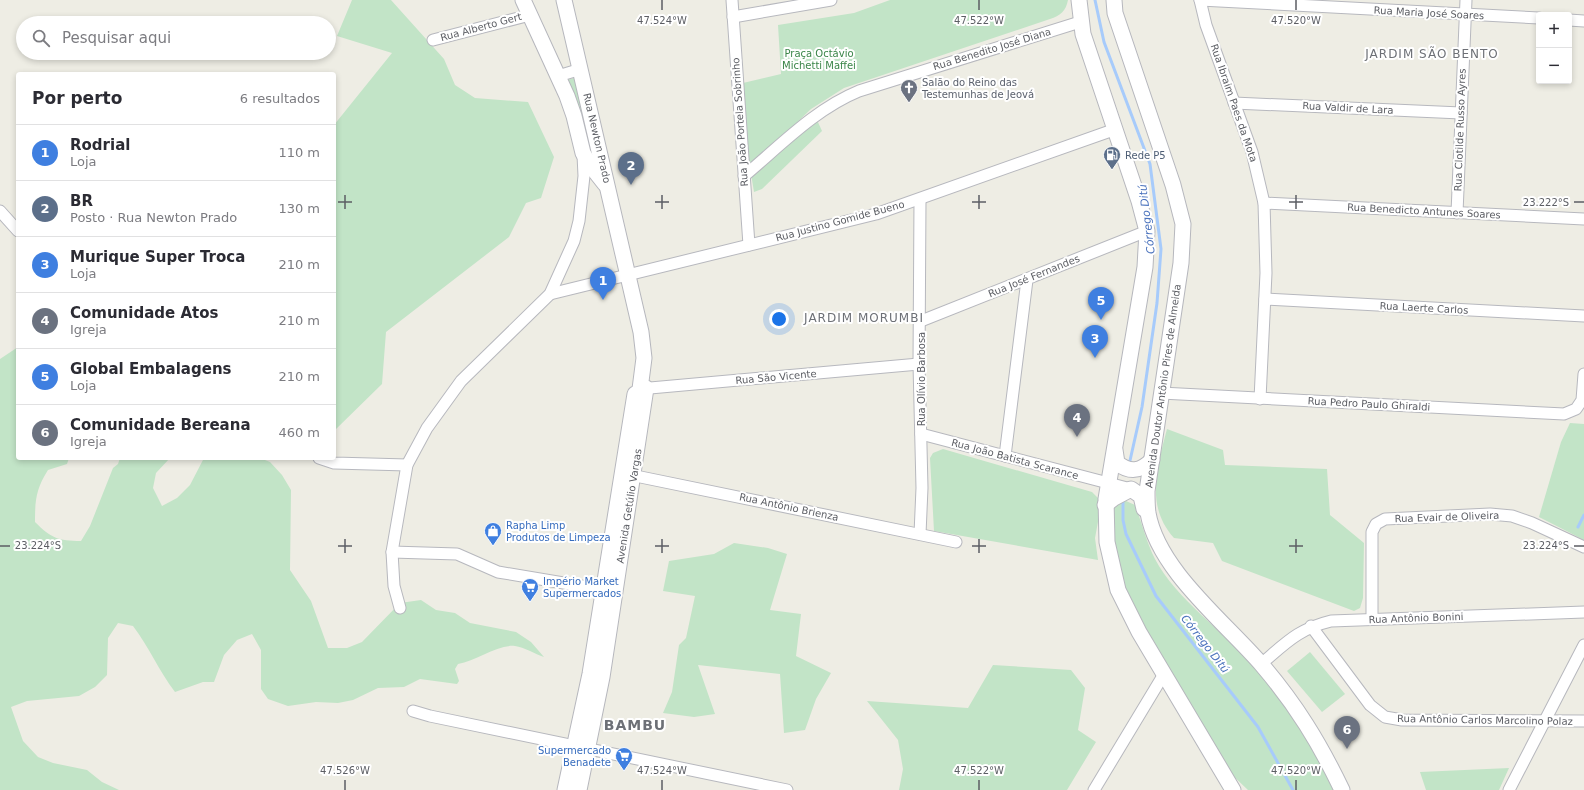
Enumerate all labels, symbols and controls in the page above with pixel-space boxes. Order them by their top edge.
street label: Rua Maria José Soares [1374,5,1484,21]
street label: Rua Alberto Gert [439,11,523,43]
map controls [1536,12,1572,84]
button: + [1536,12,1572,48]
text: 47.524°W [637,15,687,26]
text: 47.522°W [954,15,1004,26]
text: 47.520°W [1271,15,1321,26]
search box [16,16,336,60]
street label: Rua Benedito José Diana [932,26,1052,72]
icon: search [30,27,52,49]
text: Pesquisar aqui [62,29,171,47]
street label: Rua Ibraim Paes da Mota [1209,43,1259,163]
district label: JARDIM SÃO BENTO [1364,46,1499,61]
park label: Praça Octávio Michetti Maffei [782,48,856,71]
button: − [1536,48,1572,84]
street label: Rua João Portela Sobrinho [730,57,750,187]
street label: Rua Clotilde Russo Ayres [1452,68,1468,192]
place label: Salão do Reino das Testemunhas de Jeová [921,77,1034,100]
church icon: Salão do Reino das Testemunhas de Jeová [899,78,919,103]
text: Por perto [32,88,122,108]
text: 6 resultados [240,91,320,106]
street label: Rua Newton Prado [581,92,613,184]
street label: Rua Valdir de Lara [1302,100,1394,116]
text: Rodrial [70,136,130,154]
text: 1 [40,145,50,160]
text: 110 m [278,145,320,160]
fuel station icon: Rede P5 [1102,145,1122,170]
place label: Rede P5 [1125,150,1166,161]
pin: 2 [618,152,644,185]
text: Loja [70,154,97,169]
water label: Córrego Ditú [1136,183,1158,255]
text: BR [70,192,93,210]
text: 23.222°S [1523,197,1569,208]
street label: Rua Justino Gomide Bueno [774,198,906,244]
text: 2 [40,201,50,216]
text: 130 m [278,201,320,216]
street label: Rua Benedicto Antunes Soares [1347,201,1501,221]
text: Posto · Rua Newton Prado [70,210,237,225]
text: Murique Super Troca [70,248,245,266]
street label: Rua José Fernandes [987,253,1081,299]
text: 3 [40,257,50,272]
text: 210 m [278,257,320,272]
text: Loja [70,266,97,281]
pin: 1 [590,267,616,300]
street label: Avenida Doutor Antônio Pires de Almeida [1143,283,1183,489]
pin: 5 [1088,287,1114,320]
street label: Rua Laerte Carlos [1379,300,1469,316]
text: Comunidade Atos [70,304,218,322]
your location [769,309,789,329]
district label: JARDIM MORUMBI [803,311,924,325]
text: 4 [40,313,50,328]
text: 210 m [278,313,320,328]
text: Igreja [70,322,107,337]
pin: 3 [1082,325,1108,358]
street label: Rua Olívio Barbosa [916,332,927,426]
text: Global Embalagens [70,360,232,378]
street label: Rua São Vicente [735,368,817,386]
text: 5 [40,369,50,384]
text: 210 m [278,369,320,384]
text: Loja [70,378,97,393]
street label: Rua Pedro Paulo Ghiraldi [1307,395,1431,413]
pin: 4 [1064,404,1090,437]
text: Comunidade Bereana [70,416,251,434]
text: 6 [40,425,50,440]
text: 460 m [278,425,320,440]
text: Igreja [70,434,107,449]
street label: Rua João Batista Scarance [950,437,1080,481]
street label: Avenida Getúlio Vargas [614,448,644,564]
street label: Rua Antônio Brienza [738,491,840,523]
street label: Rua Evair de Oliveira [1394,510,1500,524]
place label: Rapha Limp Produtos de Limpeza [506,520,611,543]
shop icon: Rapha Limp Produtos de Limpeza [483,521,503,546]
text: 23.224°S [15,540,61,551]
text: 23.224°S [1523,540,1569,551]
place label: Império Market Supermercados [543,576,621,599]
supermarket icon: Império Market Supermercados [520,577,540,602]
street label: Rua Antônio Bonini [1368,611,1464,625]
water label: Córrego Ditú [1178,612,1232,676]
street label: Rua Antônio Carlos Marcolino Polaz [1397,713,1573,727]
pin: 6 [1334,716,1360,749]
district label: BAMBU [604,717,666,733]
place label: Supermercado Benadete [538,745,611,768]
supermarket icon: Supermercado Benadete [614,746,634,771]
text: 47.526°W [320,765,370,776]
text: 47.524°W [637,765,687,776]
text: 47.522°W [954,765,1004,776]
text: 47.520°W [1271,765,1321,776]

